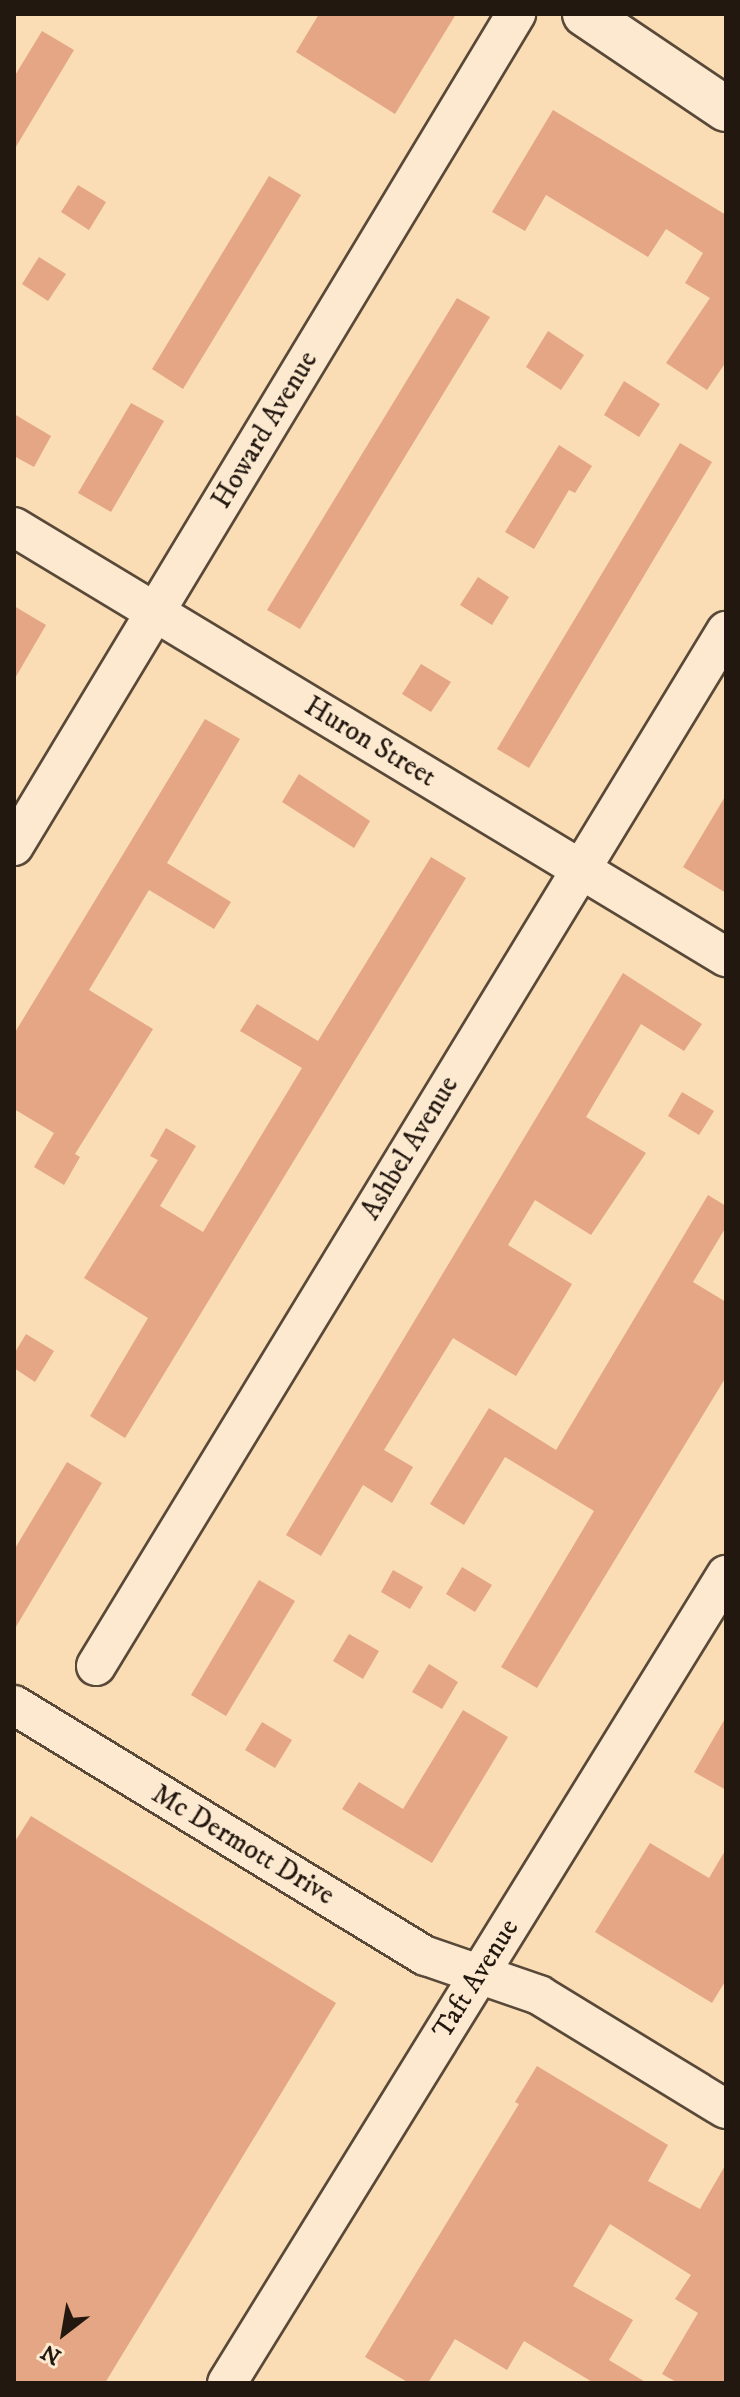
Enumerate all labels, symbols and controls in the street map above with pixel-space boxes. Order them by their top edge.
street label: Howard Avenue [205,345,325,515]
street label: Huron Street [298,690,442,794]
street label: Ashbel Avenue [354,1070,466,1226]
street label: Mc Dermott Drive [146,1777,340,1913]
street label: Taft Avenue [426,1913,526,2045]
north arrow [24,2293,104,2373]
text: N [37,2338,66,2370]

